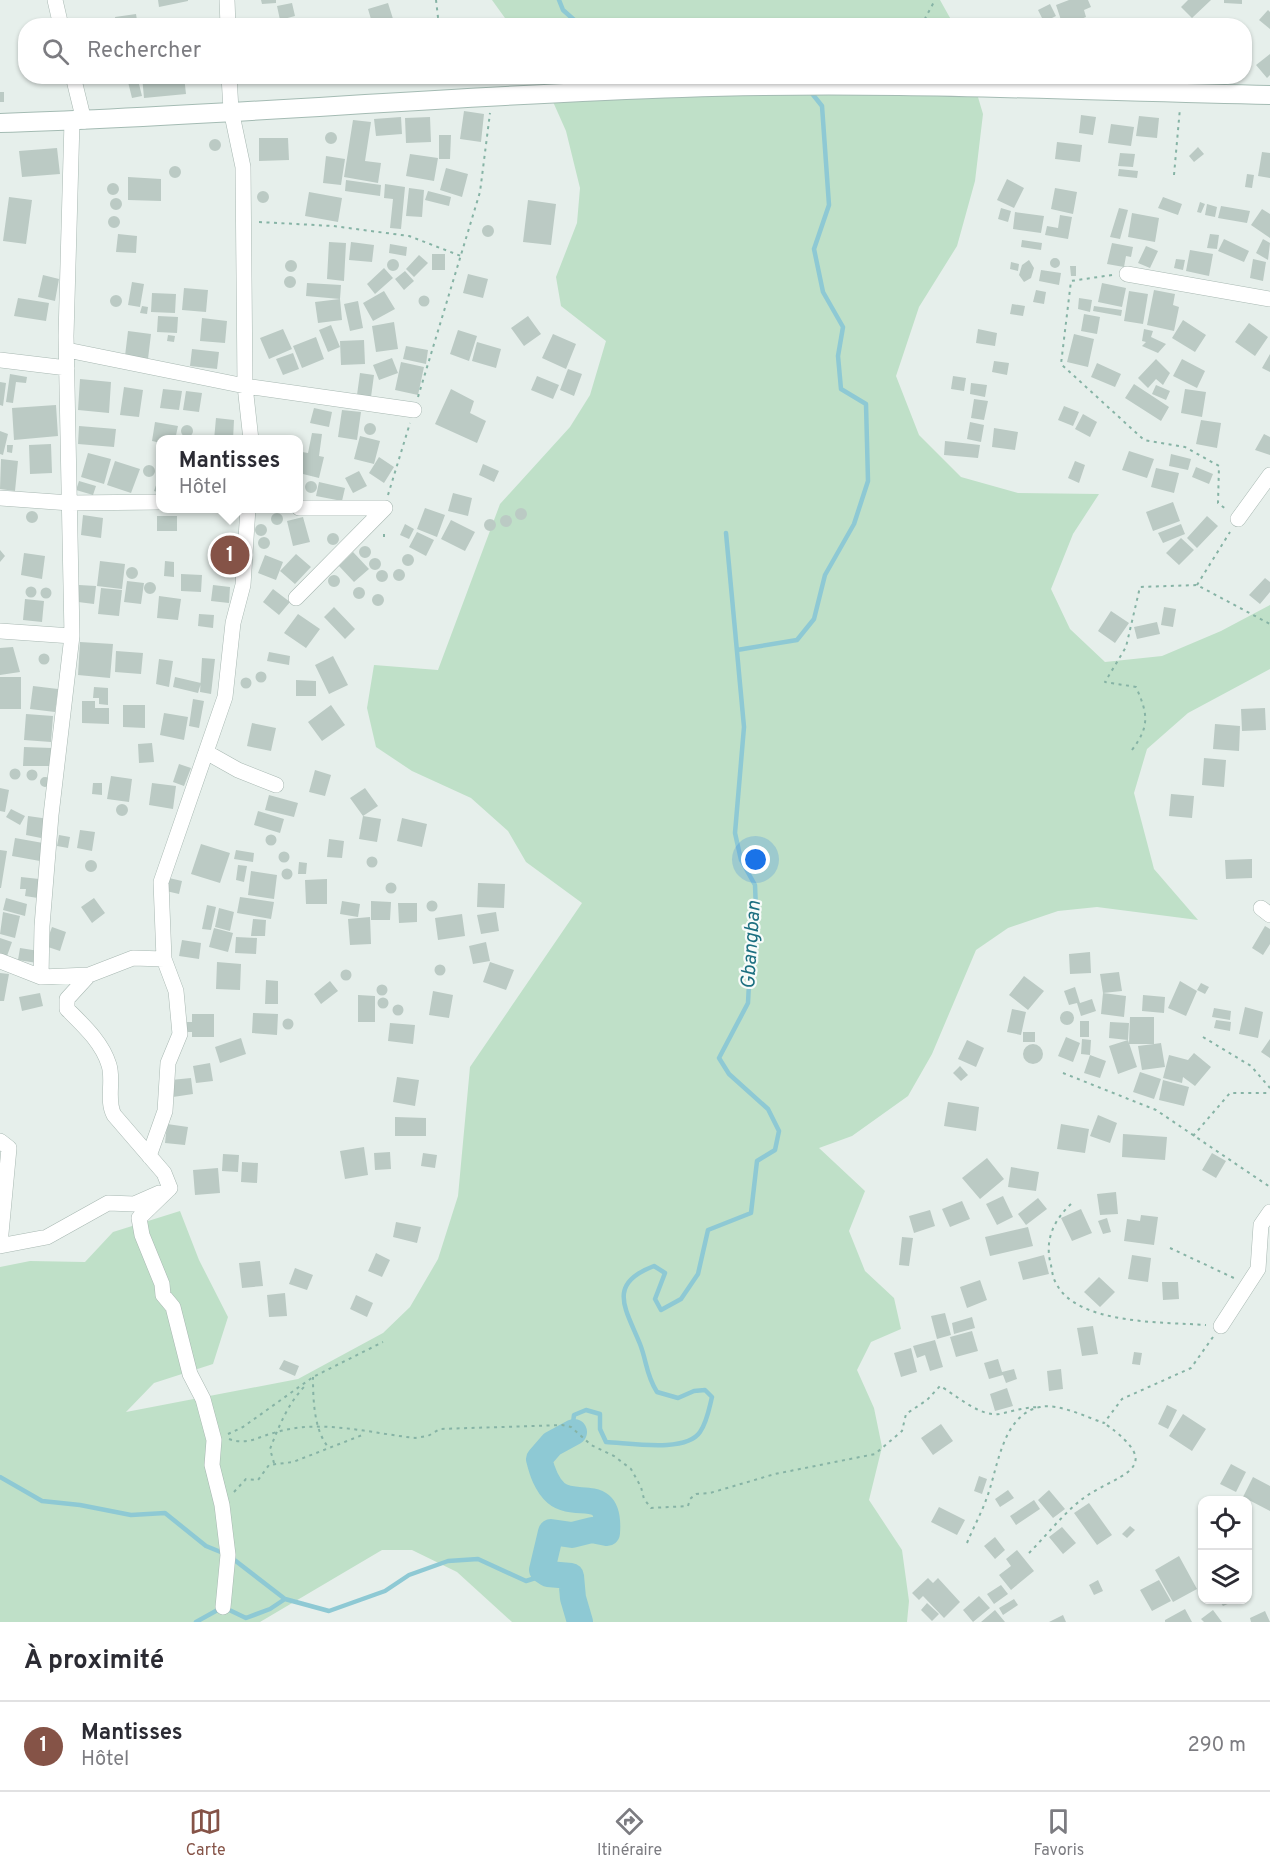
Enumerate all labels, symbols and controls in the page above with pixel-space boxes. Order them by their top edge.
search box [18,18,1252,84]
icon: search [39,35,72,68]
text: Rechercher [87,38,201,65]
popup [156,435,303,513]
text: Mantisses [179,448,280,475]
text: Hôtel [179,475,227,501]
pin: 1 [210,532,250,578]
your location [741,845,770,874]
water label: Gbangban [736,900,768,990]
map controls [1198,1496,1252,1604]
button: locate [1198,1496,1252,1550]
button: layers [1198,1550,1252,1604]
text: À proximité [24,1645,164,1678]
text: Mantisses [81,1720,183,1747]
text: 1 [40,1733,48,1759]
text: 290 m [1188,1733,1246,1759]
text: Hôtel [81,1747,129,1773]
tab: Carte [186,1805,226,1861]
tab: Itinéraire [597,1805,662,1861]
tab: Favoris [1033,1805,1084,1861]

